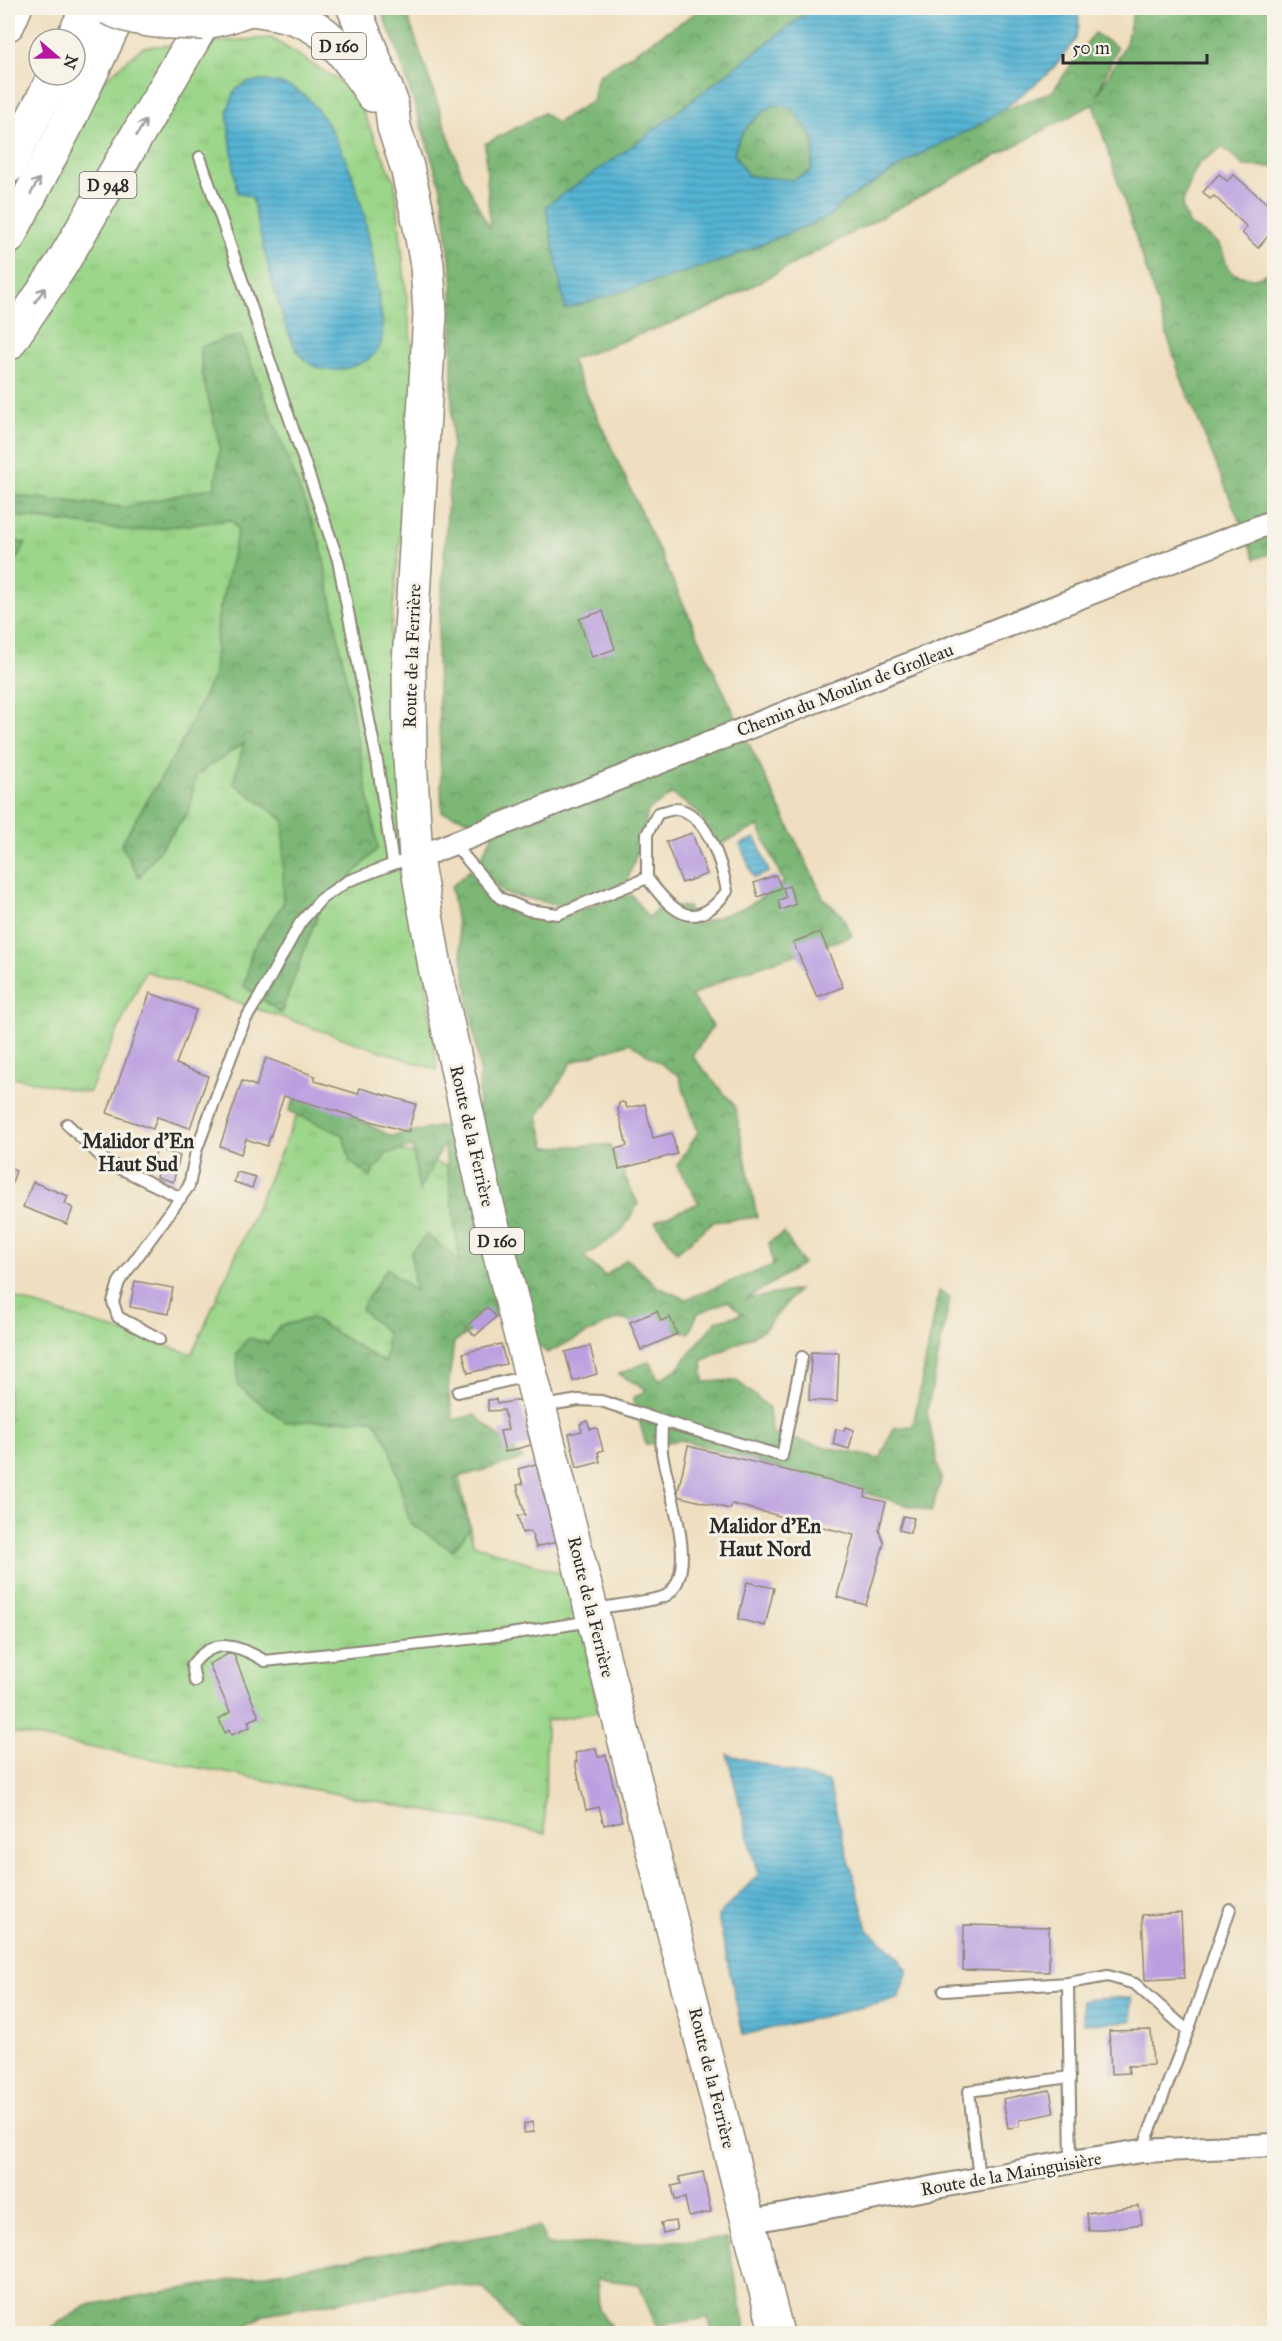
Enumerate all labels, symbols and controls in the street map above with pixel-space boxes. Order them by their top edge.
north arrow [27,27,87,87]
scale bar [1063,27,1207,65]
road number: D 160 [312,33,366,59]
text: 50 m [1072,37,1110,59]
text: N [59,52,82,72]
one-way arrow [135,120,147,137]
road number: D 948 [80,172,136,198]
one-way arrow [29,177,41,195]
one-way arrow [34,287,46,304]
street label: Route de la Ferrière [398,583,426,729]
street label: Chemin du Moulin de Grolleau [734,638,957,742]
street label: Route de la Ferrière [445,1063,499,1209]
district label: Malidor d'En Haut Sud [82,1129,194,1176]
road number: D 160 [470,1228,524,1254]
district label: Malidor d'En Haut Nord [709,1514,821,1561]
street label: Route de la Ferrière [563,1534,619,1680]
street label: Route de la Ferrière [684,2005,740,2151]
street label: Route de la Mainguisière [919,2147,1103,2202]

